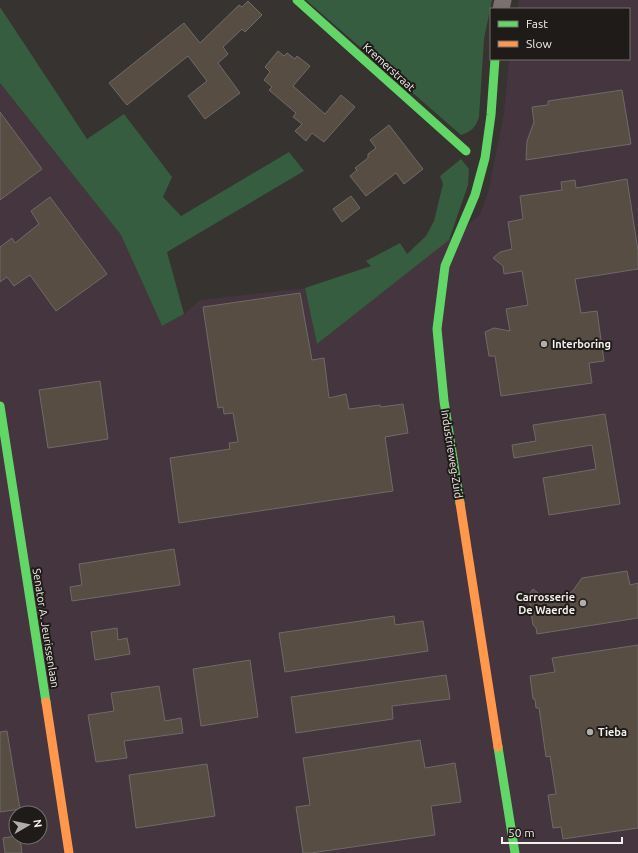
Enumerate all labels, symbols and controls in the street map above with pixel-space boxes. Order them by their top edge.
legend [490,8,630,60]
text: Fast [526,17,548,30]
text: Slow [526,37,552,50]
street label: Kremerstraat [361,41,418,94]
place label: Interboring [552,338,611,350]
marker: Interboring [539,339,549,349]
street label: Industrieweg-Zuid [439,409,465,499]
street label: Senator A. Jeurissenlaan [31,567,61,689]
place label: Carrosserie De Waerde [516,591,575,616]
marker: Carrosserie De Waerde [578,598,588,608]
place label: Tieba [598,726,627,738]
marker: Tieba [585,727,595,737]
north arrow [8,805,48,845]
text: N [31,818,44,828]
scale bar [502,819,622,845]
text: 50 m [508,826,535,839]

